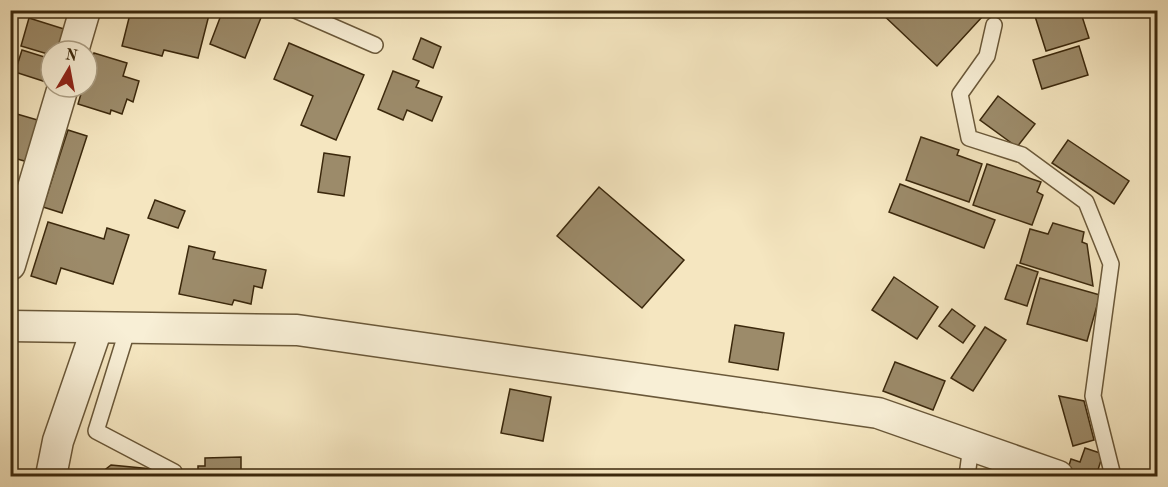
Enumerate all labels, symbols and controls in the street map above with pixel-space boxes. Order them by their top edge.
north arrow [39,39,99,99]
text: N [64,47,79,65]

